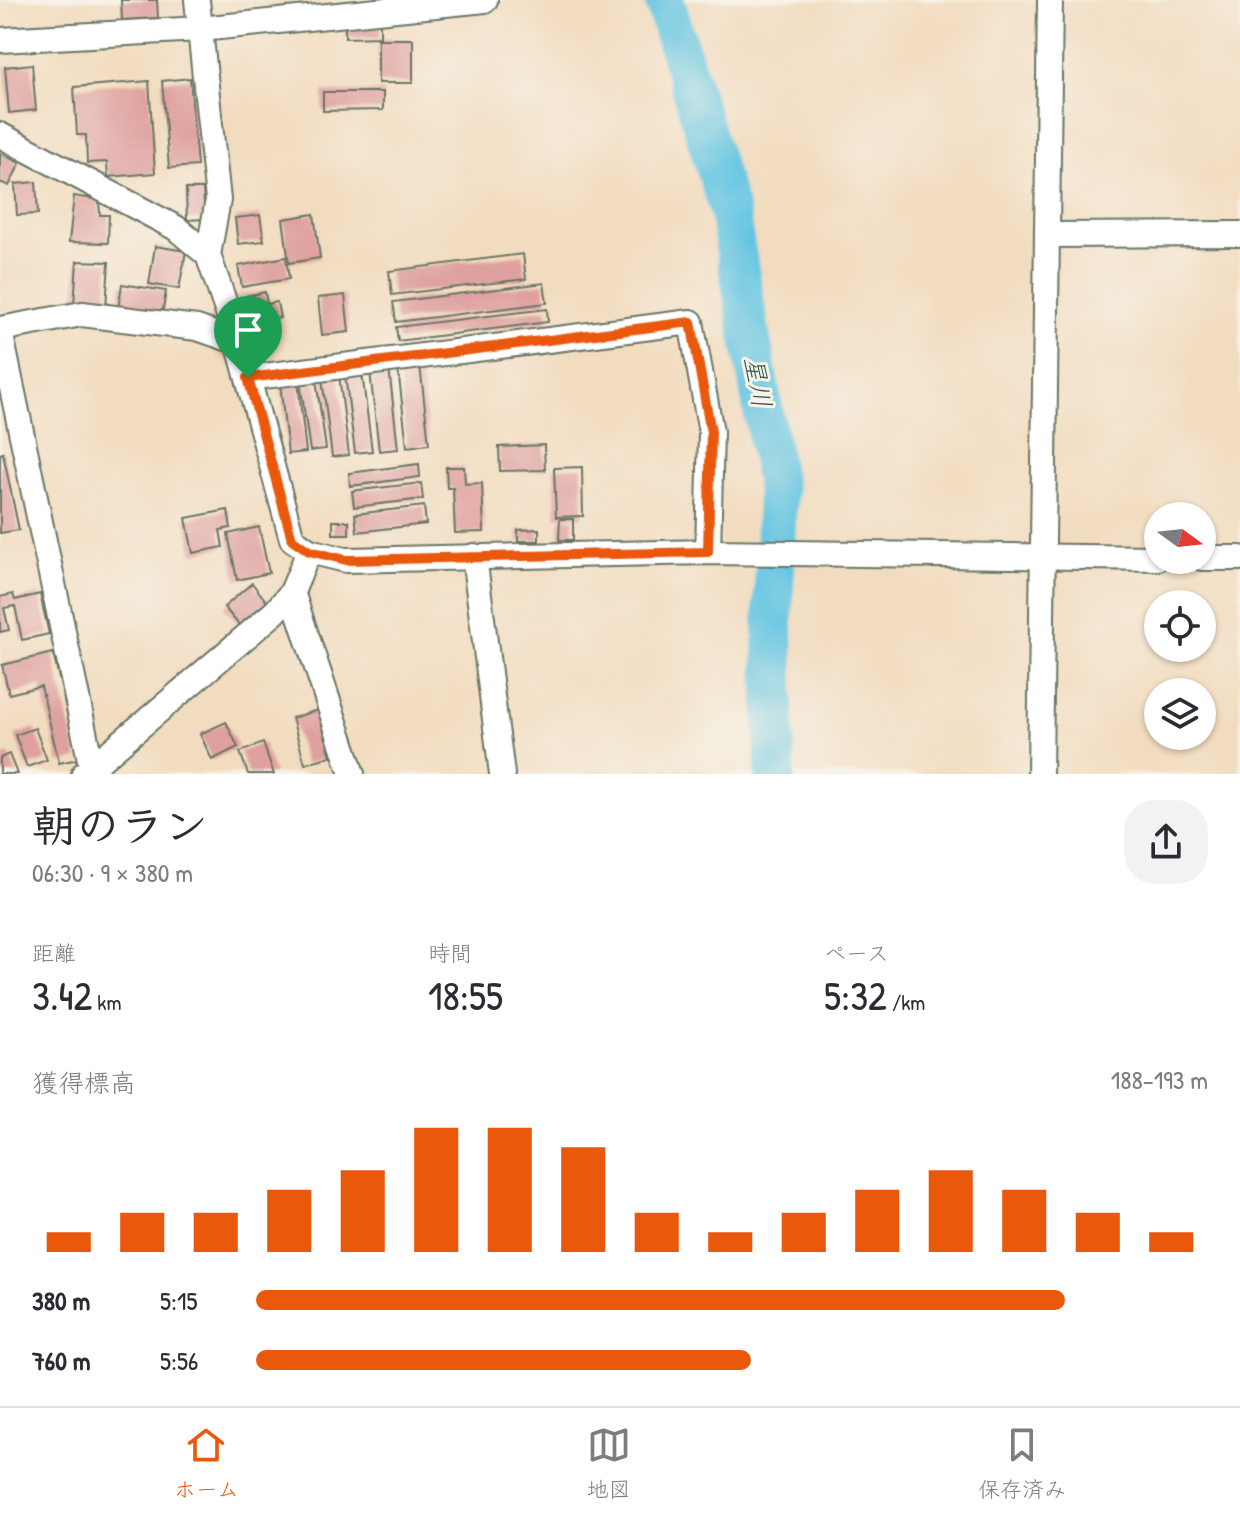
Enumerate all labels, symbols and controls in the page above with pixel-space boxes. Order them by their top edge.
pin [214,296,282,378]
icon: arrive [226,308,270,352]
water label: 星川 [737,353,780,411]
north arrow [1144,502,1216,574]
map controls [1144,502,1216,750]
button: locate [1144,590,1216,662]
button: layers [1144,678,1216,750]
text: 朝のラン [32,795,208,855]
button: share [1124,800,1208,884]
text: 06:30 · 9 × 380 m [32,855,193,890]
text: 距離 [32,938,76,968]
text: 時間 [428,938,472,968]
text: ペース [824,938,889,968]
text: 3.42 [32,968,92,1022]
text: 18:55 [428,968,503,1022]
text: 5:32 [824,968,887,1022]
text: km [92,987,121,1017]
text: /km [887,987,925,1017]
text: 188–193 m [1111,1062,1208,1097]
text: 獲得標高 [32,1065,136,1100]
text: 380 m [32,1283,90,1318]
text: 5:15 [160,1283,197,1318]
text: 760 m [32,1343,91,1378]
text: 5:56 [160,1343,198,1378]
tab: ホーム [174,1423,239,1504]
tab: 地図 [587,1423,631,1504]
tab: 保存済み [978,1423,1066,1504]

